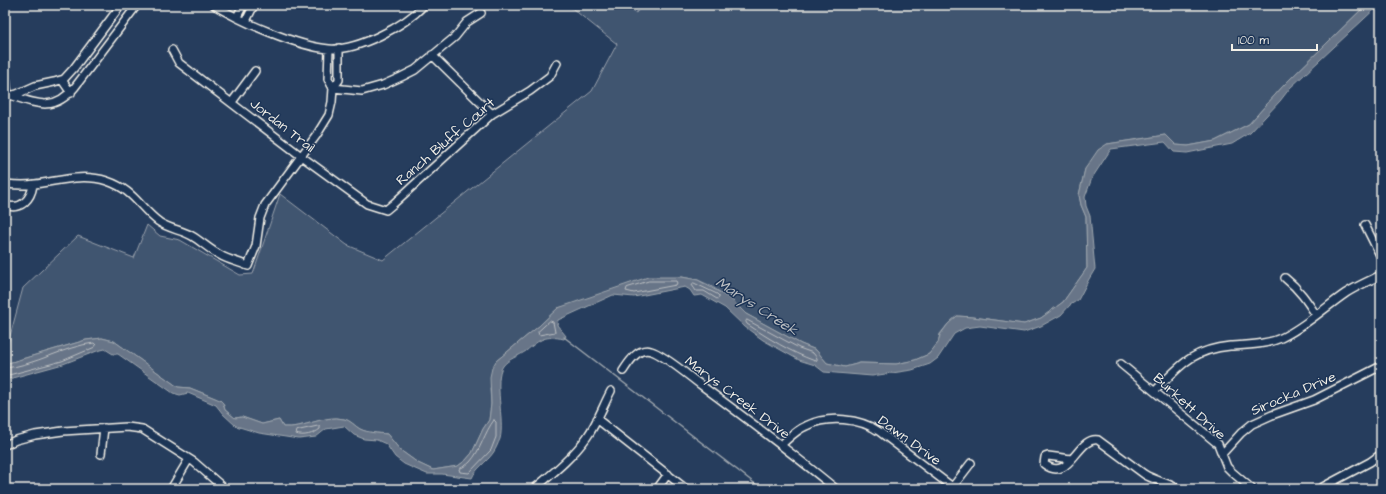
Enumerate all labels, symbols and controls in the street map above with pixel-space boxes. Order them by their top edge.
scale bar [1232,26,1317,52]
text: 100 m [1238,32,1269,49]
street label: Ranch Bluff Court [392,93,500,190]
street label: Jordan Trail [246,94,319,158]
water label: Marys Creek [711,272,803,342]
street label: Marys Creek Drive [680,351,795,444]
street label: Sirocka Drive [1248,367,1339,421]
street label: Burkett Drive [1149,369,1230,445]
street label: Dawn Drive [874,411,946,471]

